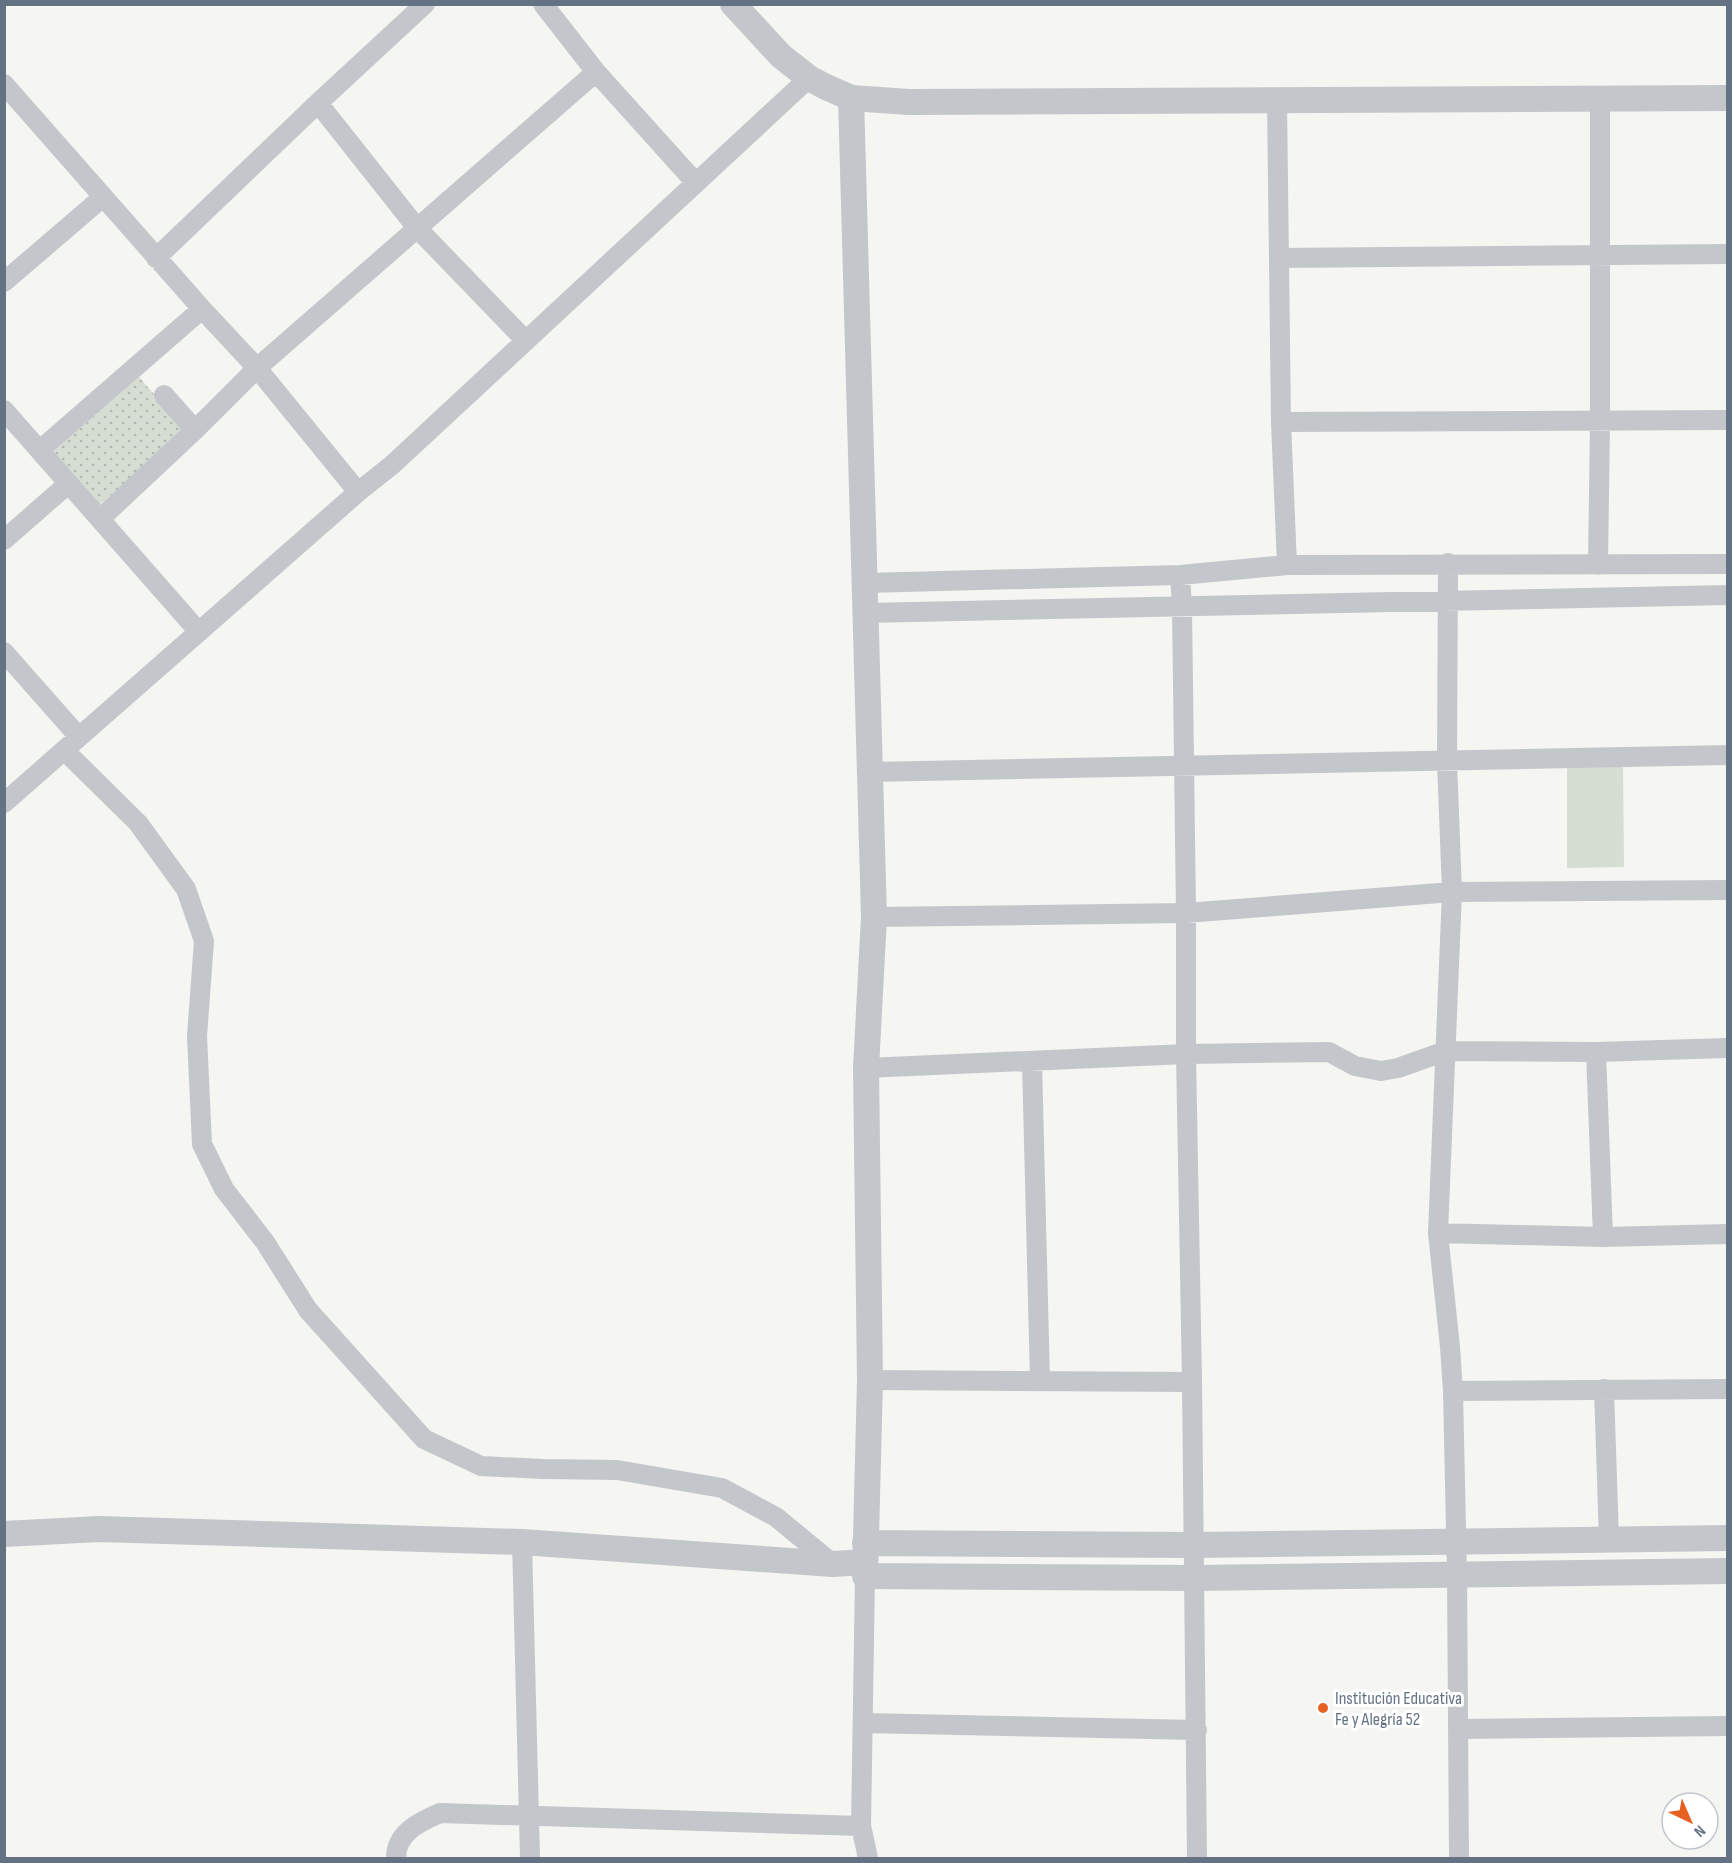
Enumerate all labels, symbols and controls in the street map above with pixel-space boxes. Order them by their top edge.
place label: Institución Educativa Fe y Alegría 52 [1335,1688,1462,1730]
marker: Institución Educativa Fe y Alegría 52 [1316,1701,1330,1715]
north arrow [1660,1791,1720,1851]
text: N [1690,1821,1709,1841]

